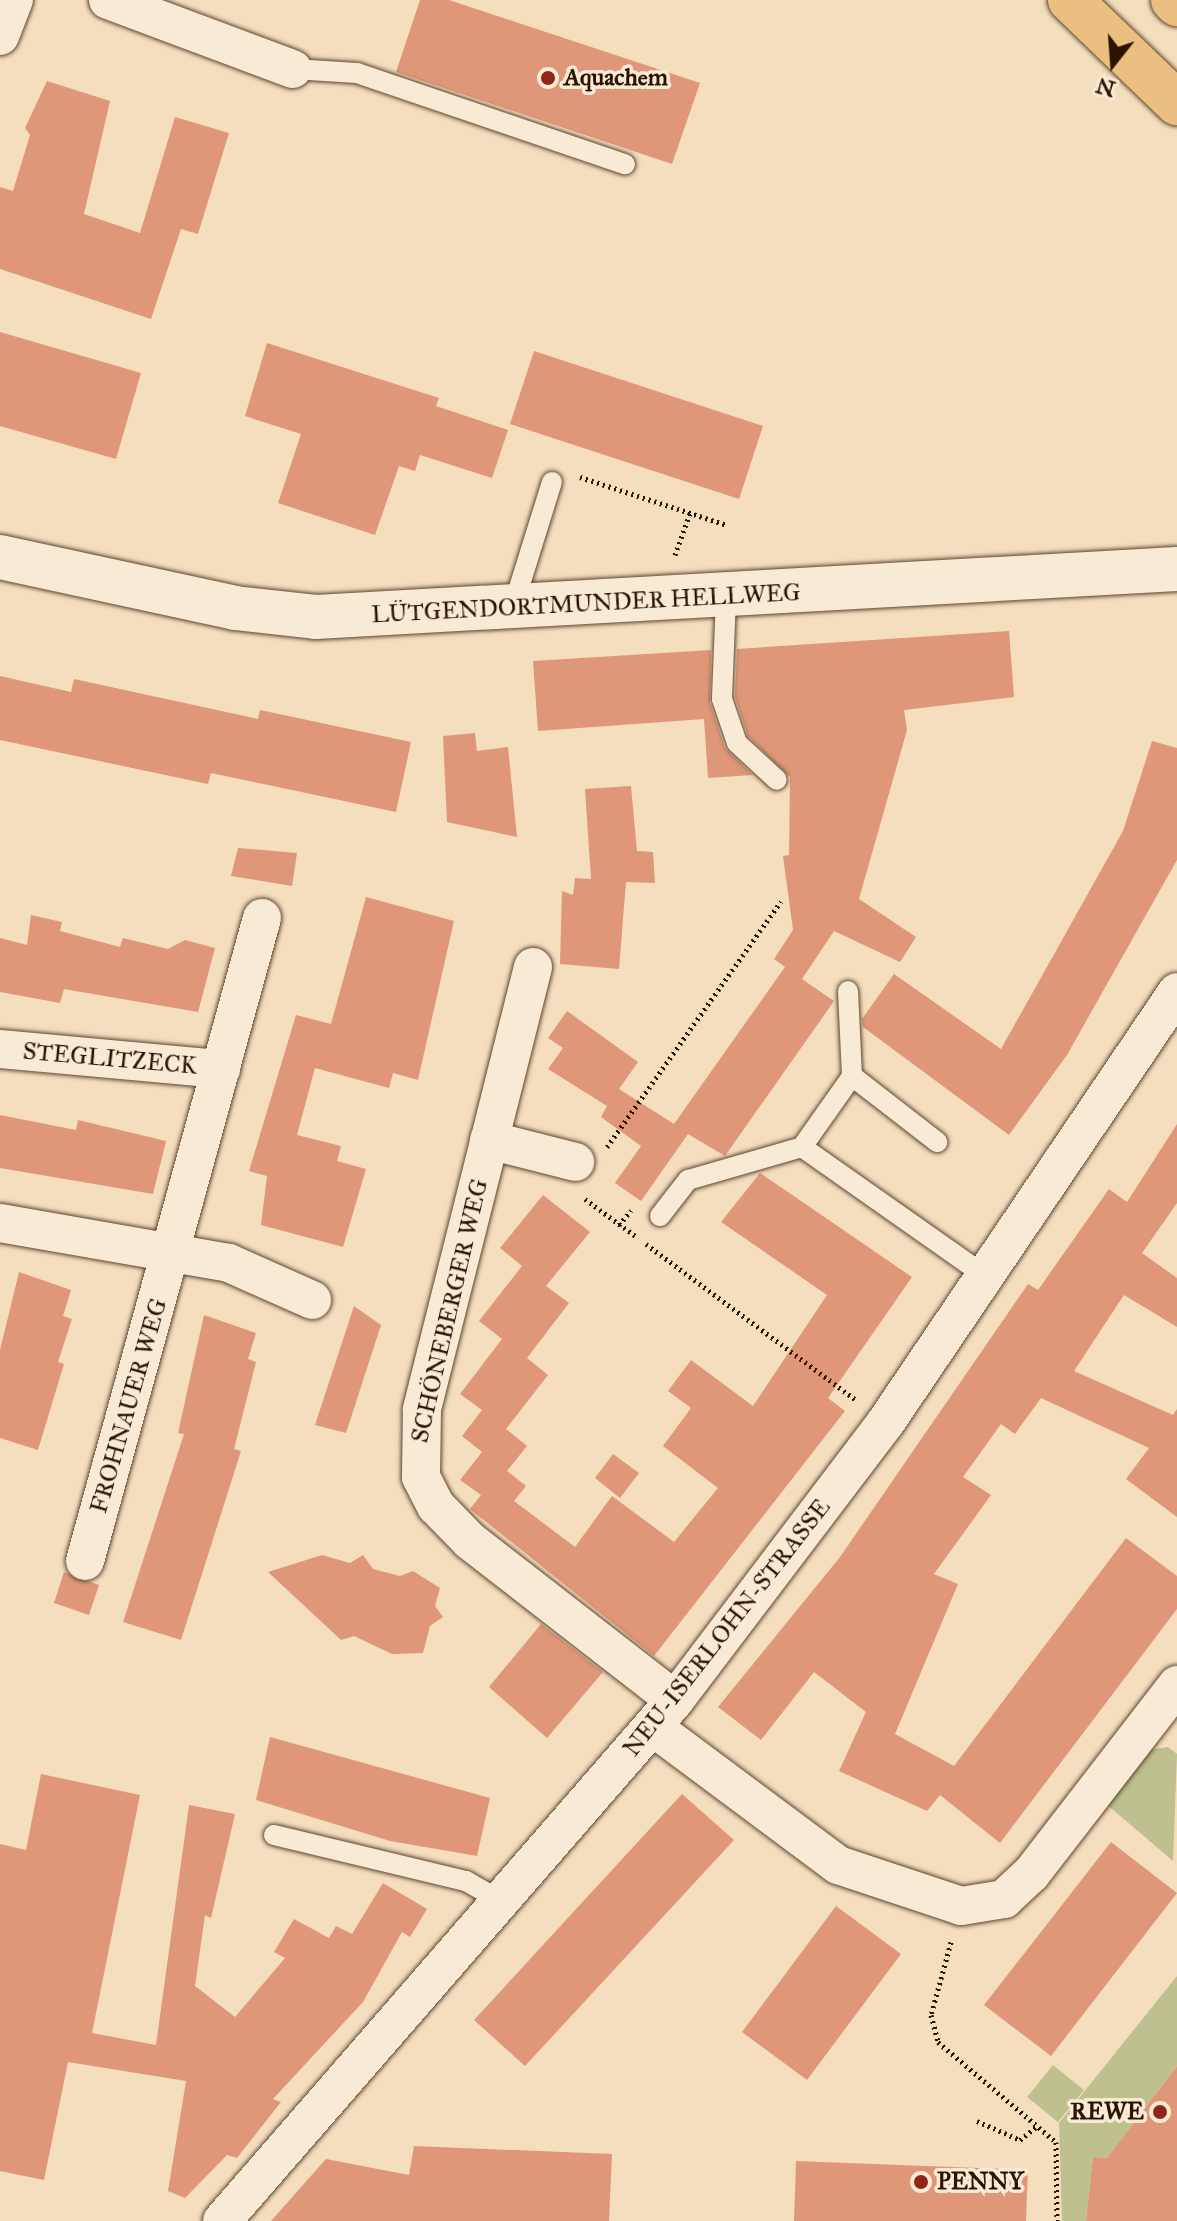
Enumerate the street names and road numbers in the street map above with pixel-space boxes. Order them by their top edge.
street label: LÜTGENDORTMUNDER HELLWEG [371,578,801,630]
street label: STEGLITZECK [22,1037,198,1081]
street label: SCHÖNEBERGER WEG [406,1176,494,1446]
street label: FROHNAUER WEG [85,1295,173,1517]
street label: NEU-ISERLOHN-STRASSE [617,1493,837,1763]

